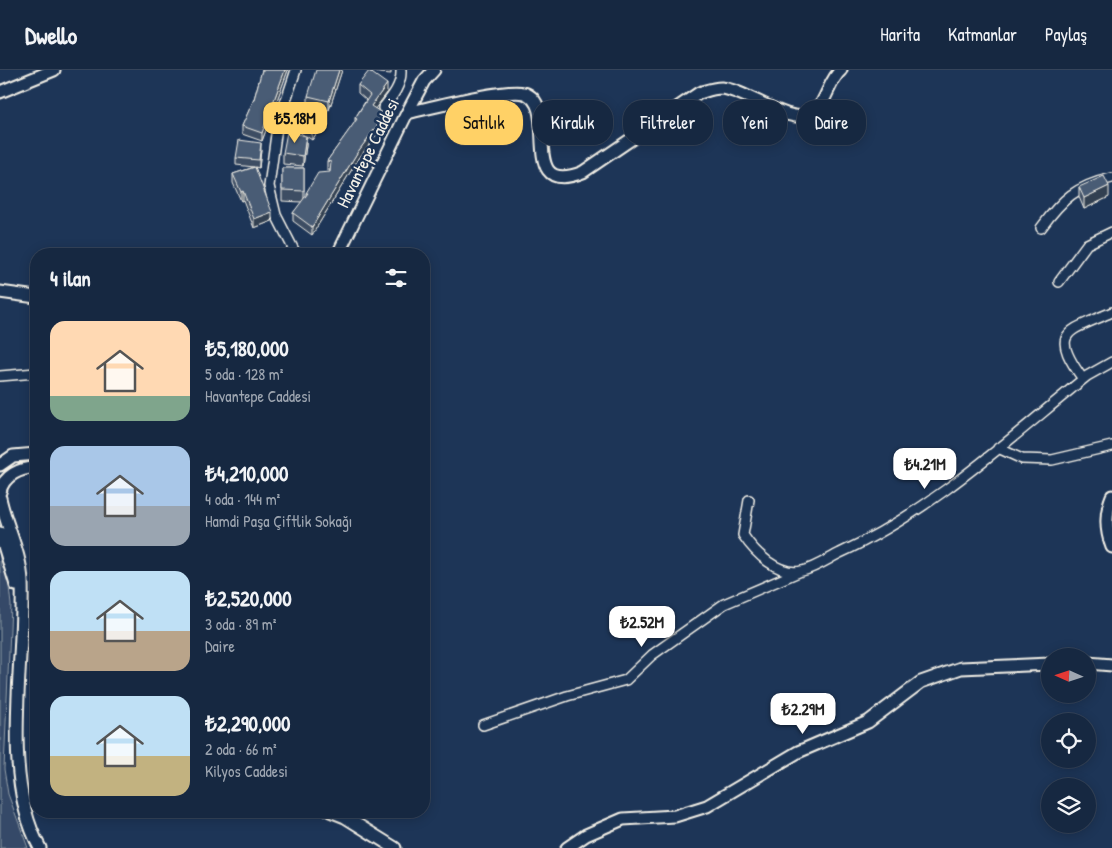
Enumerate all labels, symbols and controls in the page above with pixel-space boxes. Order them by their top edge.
text: Dwello [25,19,77,51]
text: Harita [880,22,920,47]
text: Katmanlar [948,22,1017,47]
text: Paylaş [1045,22,1087,47]
street label: Havantepe Caddesi [330,94,405,212]
chip: Satılık [445,100,523,145]
chip: Kiralık [533,100,613,145]
chip: Filtreler [623,100,713,145]
chip: Yeni [723,100,787,145]
chip: Daire [797,100,866,145]
pin: ₺5.18M [254,102,336,144]
text: ₺5.18M [274,107,316,129]
text: 4 ilan [50,264,91,293]
icon: filters [382,264,410,292]
text: ₺5,180,000 [205,334,289,363]
icon: home [90,341,150,401]
text: 5 oda · 128 m² [205,363,283,385]
text: Havantepe Caddesi [205,385,311,407]
pin: ₺4.21M [884,448,966,490]
text: ₺4.21M [904,453,946,475]
text: ₺4,210,000 [205,459,288,488]
icon: home [90,466,150,526]
text: 4 oda · 144 m² [205,488,280,510]
text: Hamdi Paşa Çiftlik Sokağı [205,510,352,532]
text: ₺2,520,000 [205,584,292,613]
icon: home [90,591,150,651]
pin: ₺2.52M [601,606,683,648]
text: ₺2.52M [620,611,664,633]
text: 3 oda · 89 m² [205,613,276,635]
text: Daire [205,635,235,657]
north arrow [1041,648,1096,702]
map controls [1041,648,1096,833]
pin: ₺2.29M [762,692,844,735]
text: ₺2.29M [782,698,824,720]
text: ₺2,290,000 [205,709,291,738]
button: locate [1041,713,1096,768]
icon: home [90,716,150,776]
text: 2 oda · 66 m² [205,738,277,760]
text: Kilyos Caddesi [205,760,288,782]
button: layers [1041,778,1096,833]

